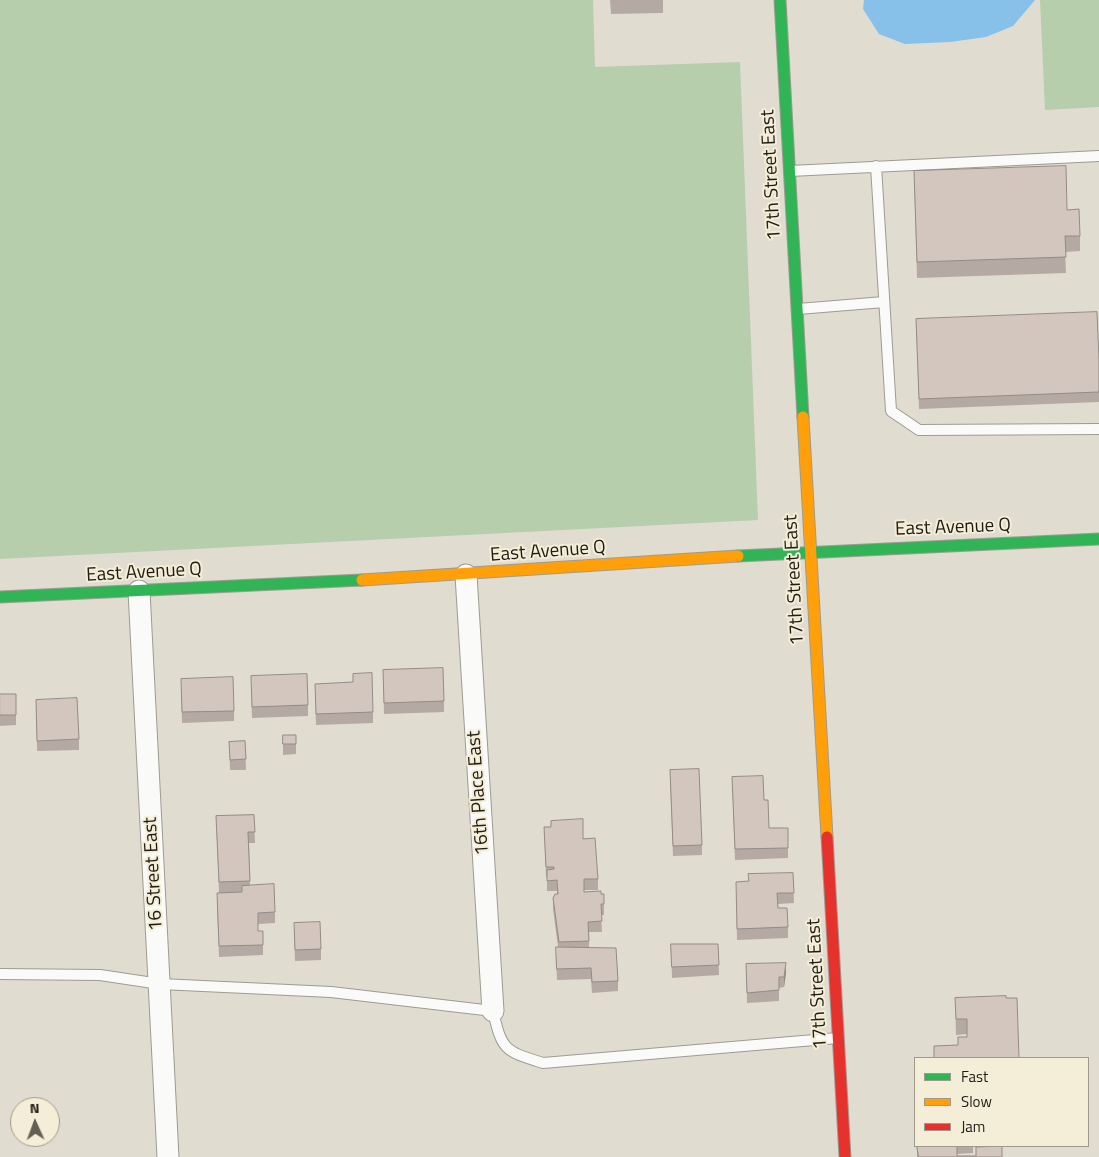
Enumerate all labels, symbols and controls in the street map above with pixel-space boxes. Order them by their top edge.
street label: 17th Street East [757,109,787,241]
street label: 17th Street East [780,514,810,646]
street label: East Avenue Q [895,515,1011,541]
street label: East Avenue Q [489,537,607,567]
street label: East Avenue Q [86,559,202,587]
street label: 16th Place East [463,730,495,856]
street label: 16 Street East [140,816,168,932]
street label: 17th Street East [803,918,833,1050]
legend [914,1057,1089,1147]
text: Fast [961,1065,988,1088]
text: Slow [961,1090,992,1113]
north arrow [10,1097,60,1147]
text: N [29,1097,40,1118]
text: Jam [961,1115,985,1138]

